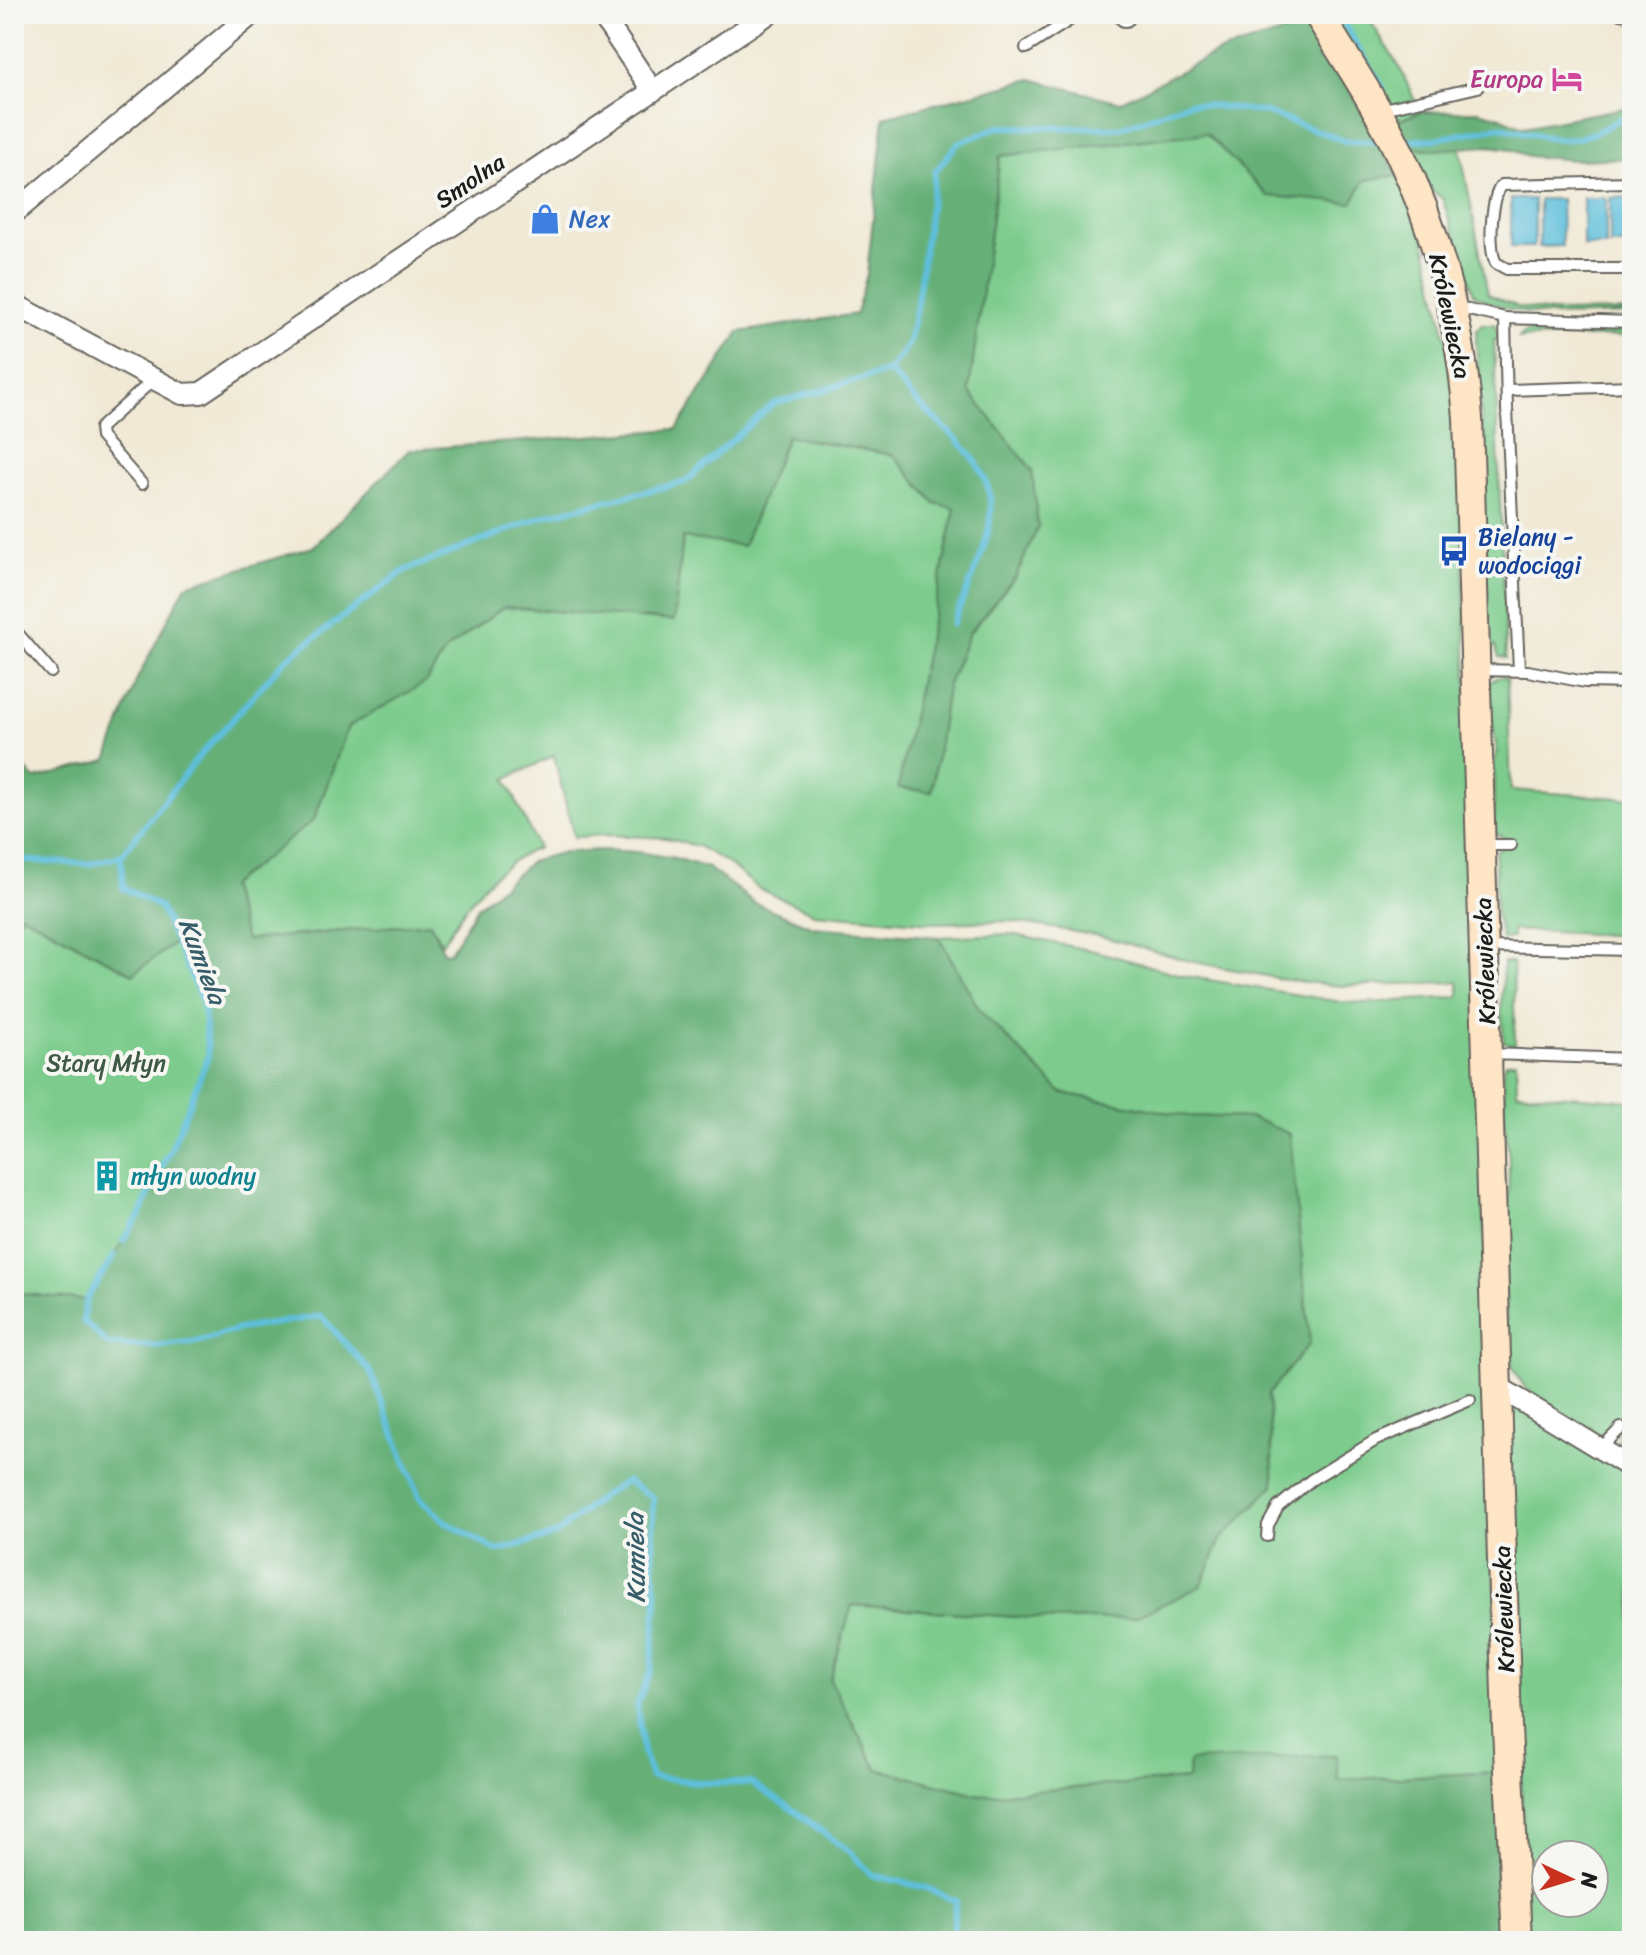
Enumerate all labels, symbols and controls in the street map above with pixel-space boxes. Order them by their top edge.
place label: Europa [1470,58,1543,100]
hotel icon: Europa [1550,62,1584,96]
street label: Smolna [426,141,515,220]
place label: Nex [569,198,611,240]
shop icon: Nex [528,202,562,236]
street label: Królewiecka [1416,249,1484,383]
place label: Bielany - wodociągi [1478,516,1582,586]
bus stop icon: Bielany - wodociągi [1437,534,1471,568]
street label: Królewiecka [1462,897,1508,1025]
water label: Kumiela [165,911,241,1013]
park label: Stary Młyn [46,1042,166,1084]
place label: młyn wodny [131,1155,256,1197]
building icon: młyn wodny [90,1159,124,1193]
water label: Kumiela [611,1511,659,1603]
street label: Królewiecka [1481,1545,1527,1673]
north arrow [1530,1839,1610,1919]
text: N [1569,1870,1610,1890]

